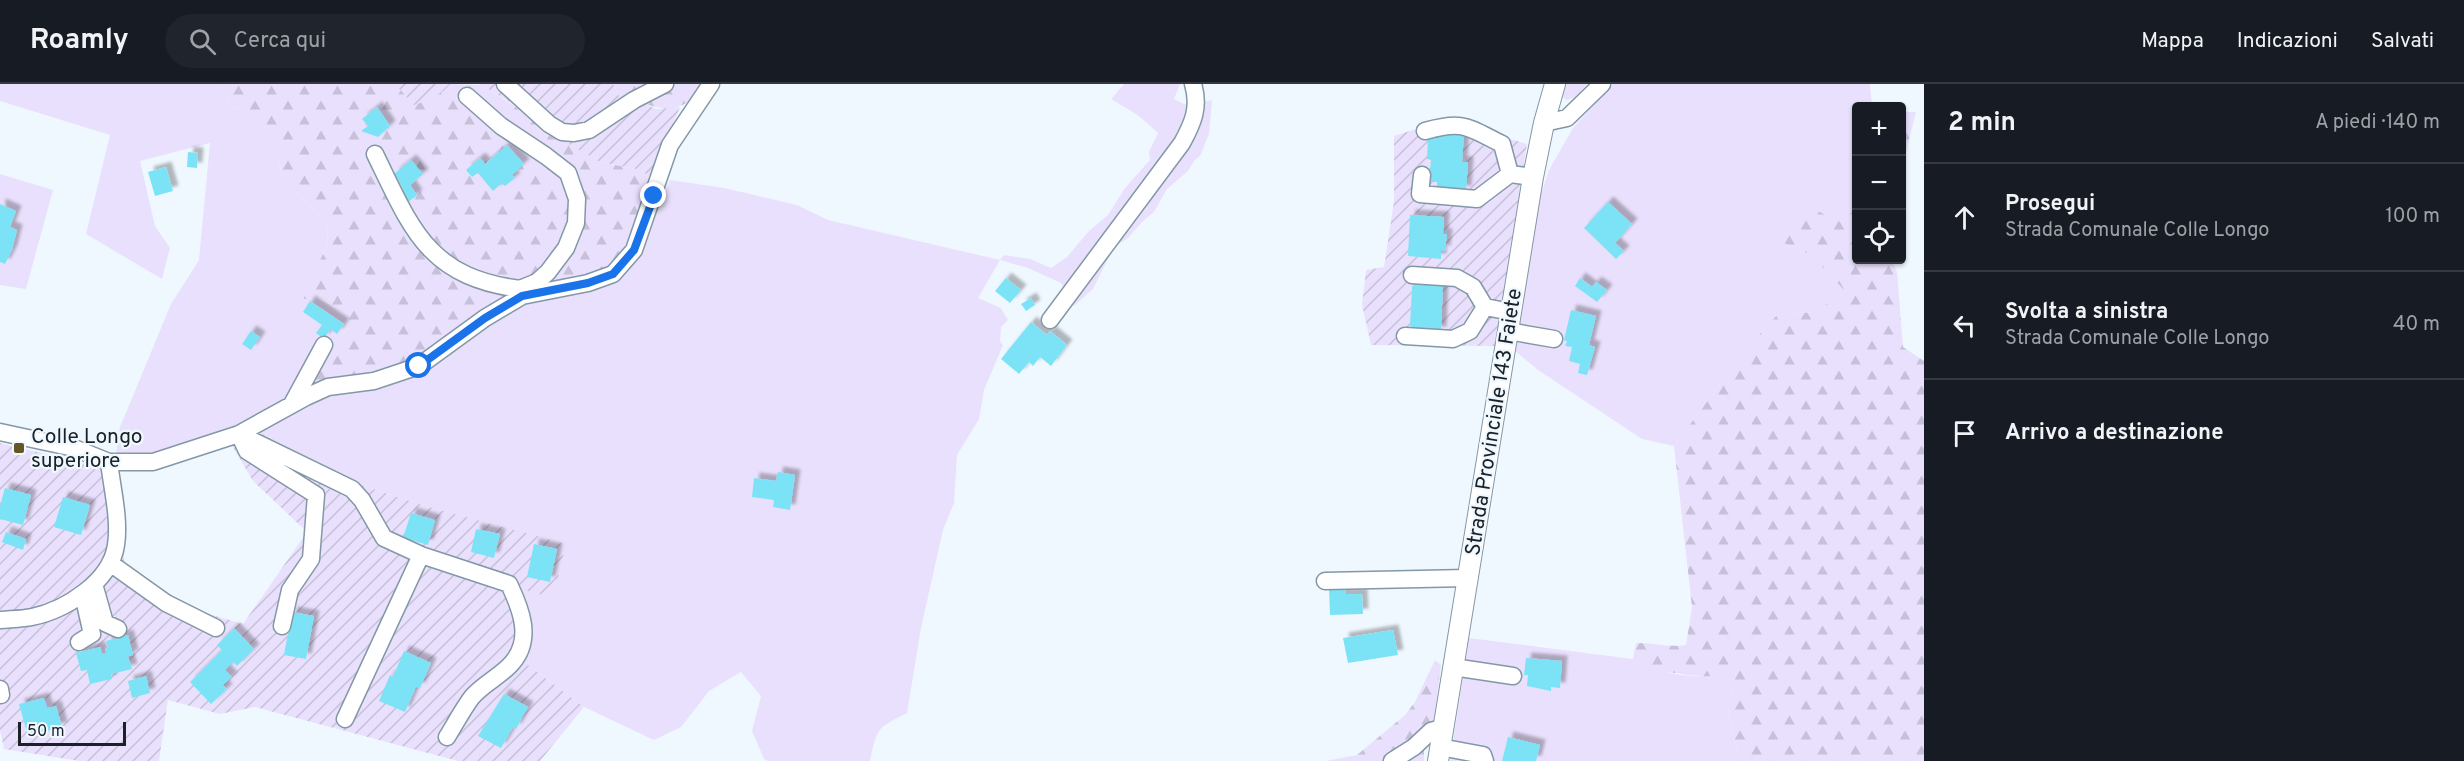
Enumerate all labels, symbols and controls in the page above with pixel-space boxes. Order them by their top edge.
search box [165,14,585,68]
text: Roamly [30,23,129,59]
icon: search [186,25,219,58]
text: Cerca qui [234,28,326,55]
text: Mappa [2141,28,2204,55]
text: Indicazioni [2237,28,2338,55]
text: Salvati [2371,28,2434,55]
map controls [1852,102,1906,264]
button: + [1852,102,1906,156]
text: 2 min [1948,107,2016,140]
text: A piedi · 140 m [2315,110,2440,136]
button: − [1852,156,1906,210]
route end [640,182,666,208]
text: Prosegui [2005,191,2095,218]
icon: ahead [1948,201,1981,234]
text: 100 m [2385,204,2440,230]
button: locate [1852,210,1906,264]
text: Strada Comunale Colle Longo [2005,218,2269,244]
street label: Strada Provinciale 143 Faiete [1460,287,1529,558]
text: Svolta a sinistra [2005,299,2168,326]
icon: left [1948,309,1981,342]
text: 40 m [2393,312,2440,338]
text: Strada Comunale Colle Longo [2005,326,2269,352]
route start [405,352,431,378]
icon: arrive [1948,417,1981,450]
text: Arrivo a destinazione [2005,420,2223,447]
place label: Colle Longo superiore [31,424,143,475]
marker: Colle Longo superiore [12,441,26,455]
scale bar [18,719,126,746]
text: 50 m [27,722,65,742]

